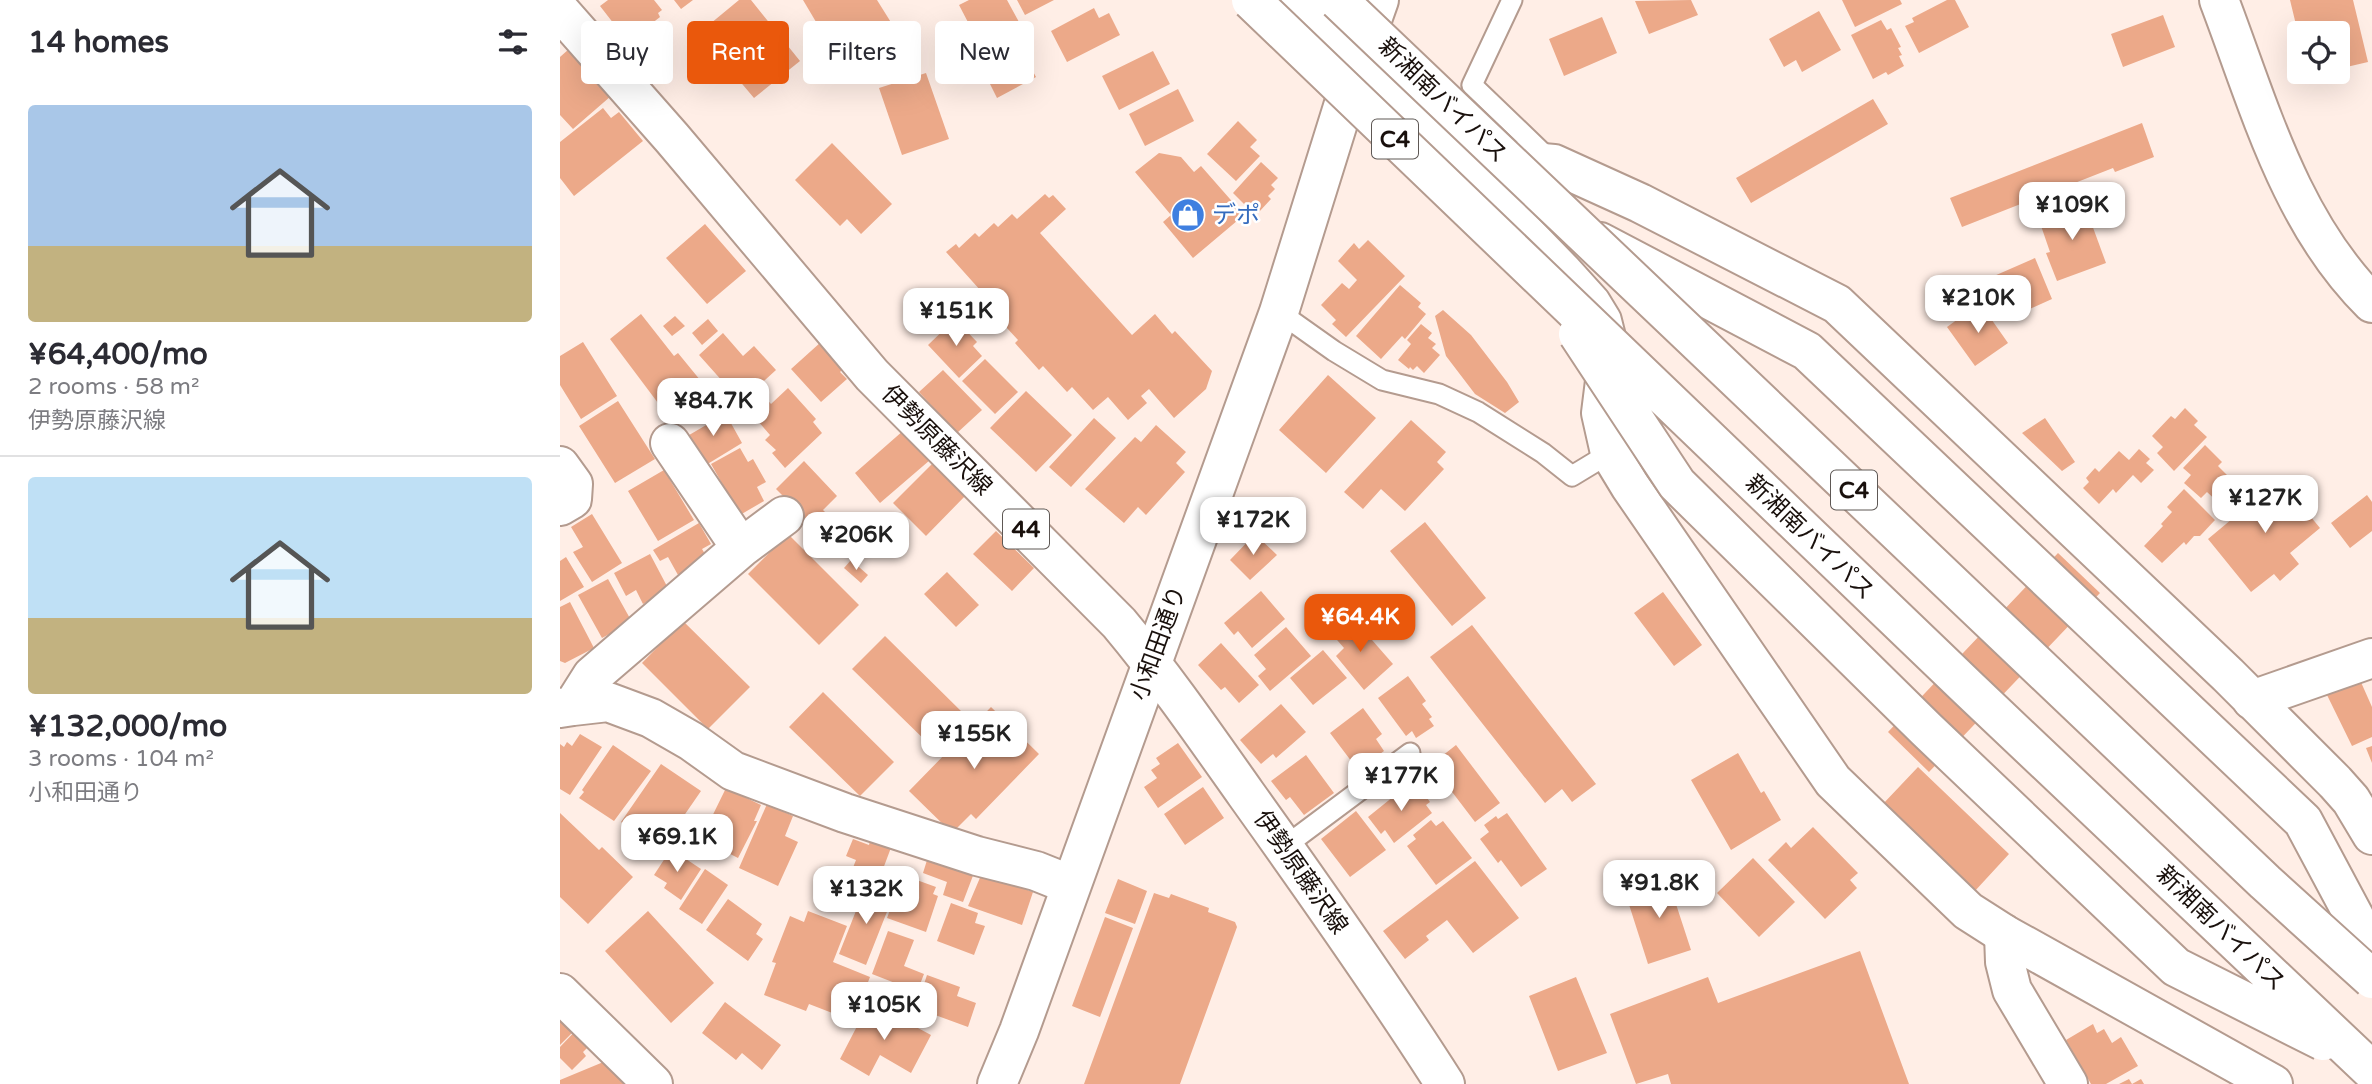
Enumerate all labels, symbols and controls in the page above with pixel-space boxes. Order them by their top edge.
chip: Buy [581,21,673,84]
chip: Rent [687,21,789,84]
chip: Filters [803,21,921,84]
chip: New [935,21,1034,84]
map controls [2287,21,2350,84]
button: locate [2287,21,2350,84]
icon: filters [494,23,532,61]
text: 14 homes [28,24,169,61]
street label: 新湘南バイパス [1372,32,1513,169]
road number: C4 [1372,120,1418,158]
icon: home [217,150,343,276]
pin: ¥109K [2023,182,2121,242]
text: ¥109K [2035,191,2109,219]
shop icon: デポ [1169,196,1207,234]
place label: デポ [1212,201,1260,230]
pin: ¥210K [1929,276,2027,335]
text: ¥210K [1941,284,2015,312]
pin: ¥151K [907,288,1005,348]
text: ¥151K [919,297,993,325]
text: ¥64,400/mo [28,336,208,373]
text: 2 rooms · 58 m² [28,373,199,401]
pin: ¥84.7K [656,378,770,438]
street label: 伊勢原藤沢線 [875,379,998,502]
text: ¥84.7K [673,387,753,415]
text: 伊勢原藤沢線 [28,407,166,435]
street label: 新湘南バイパス [1739,469,1880,606]
road number: C4 [1831,470,1877,510]
pin: ¥127K [2216,476,2314,535]
text: ¥127K [2228,484,2302,512]
pin: ¥172K [1204,498,1302,557]
text: ¥172K [1216,506,1290,534]
road number: 44 [1003,509,1049,548]
pin: ¥206K [807,512,905,572]
text: ¥206K [819,521,893,549]
icon: home [217,522,343,648]
street label: 小和田通り [1124,582,1193,705]
pin: ¥64.4K [1303,594,1417,654]
text: ¥64.4K [1320,603,1400,631]
text: ¥132,000/mo [28,708,227,745]
pin: ¥155K [925,712,1023,771]
text: ¥155K [937,720,1011,748]
text: 3 rooms · 104 m² [28,745,214,773]
pin: ¥177K [1352,754,1450,813]
text: ¥177K [1364,762,1438,790]
text: 小和田通り [28,779,143,807]
street label: 伊勢原藤沢線 [1247,805,1354,940]
pin: ¥69.1K [620,814,734,874]
text: ¥69.1K [637,823,717,851]
pin: ¥91.8K [1602,860,1716,920]
street label: 新湘南バイパス [2150,860,2291,997]
pin: ¥132K [817,866,915,926]
text: ¥91.8K [1619,869,1699,897]
text: ¥132K [829,875,903,903]
pin: ¥105K [835,982,933,1042]
text: ¥105K [847,991,921,1019]

